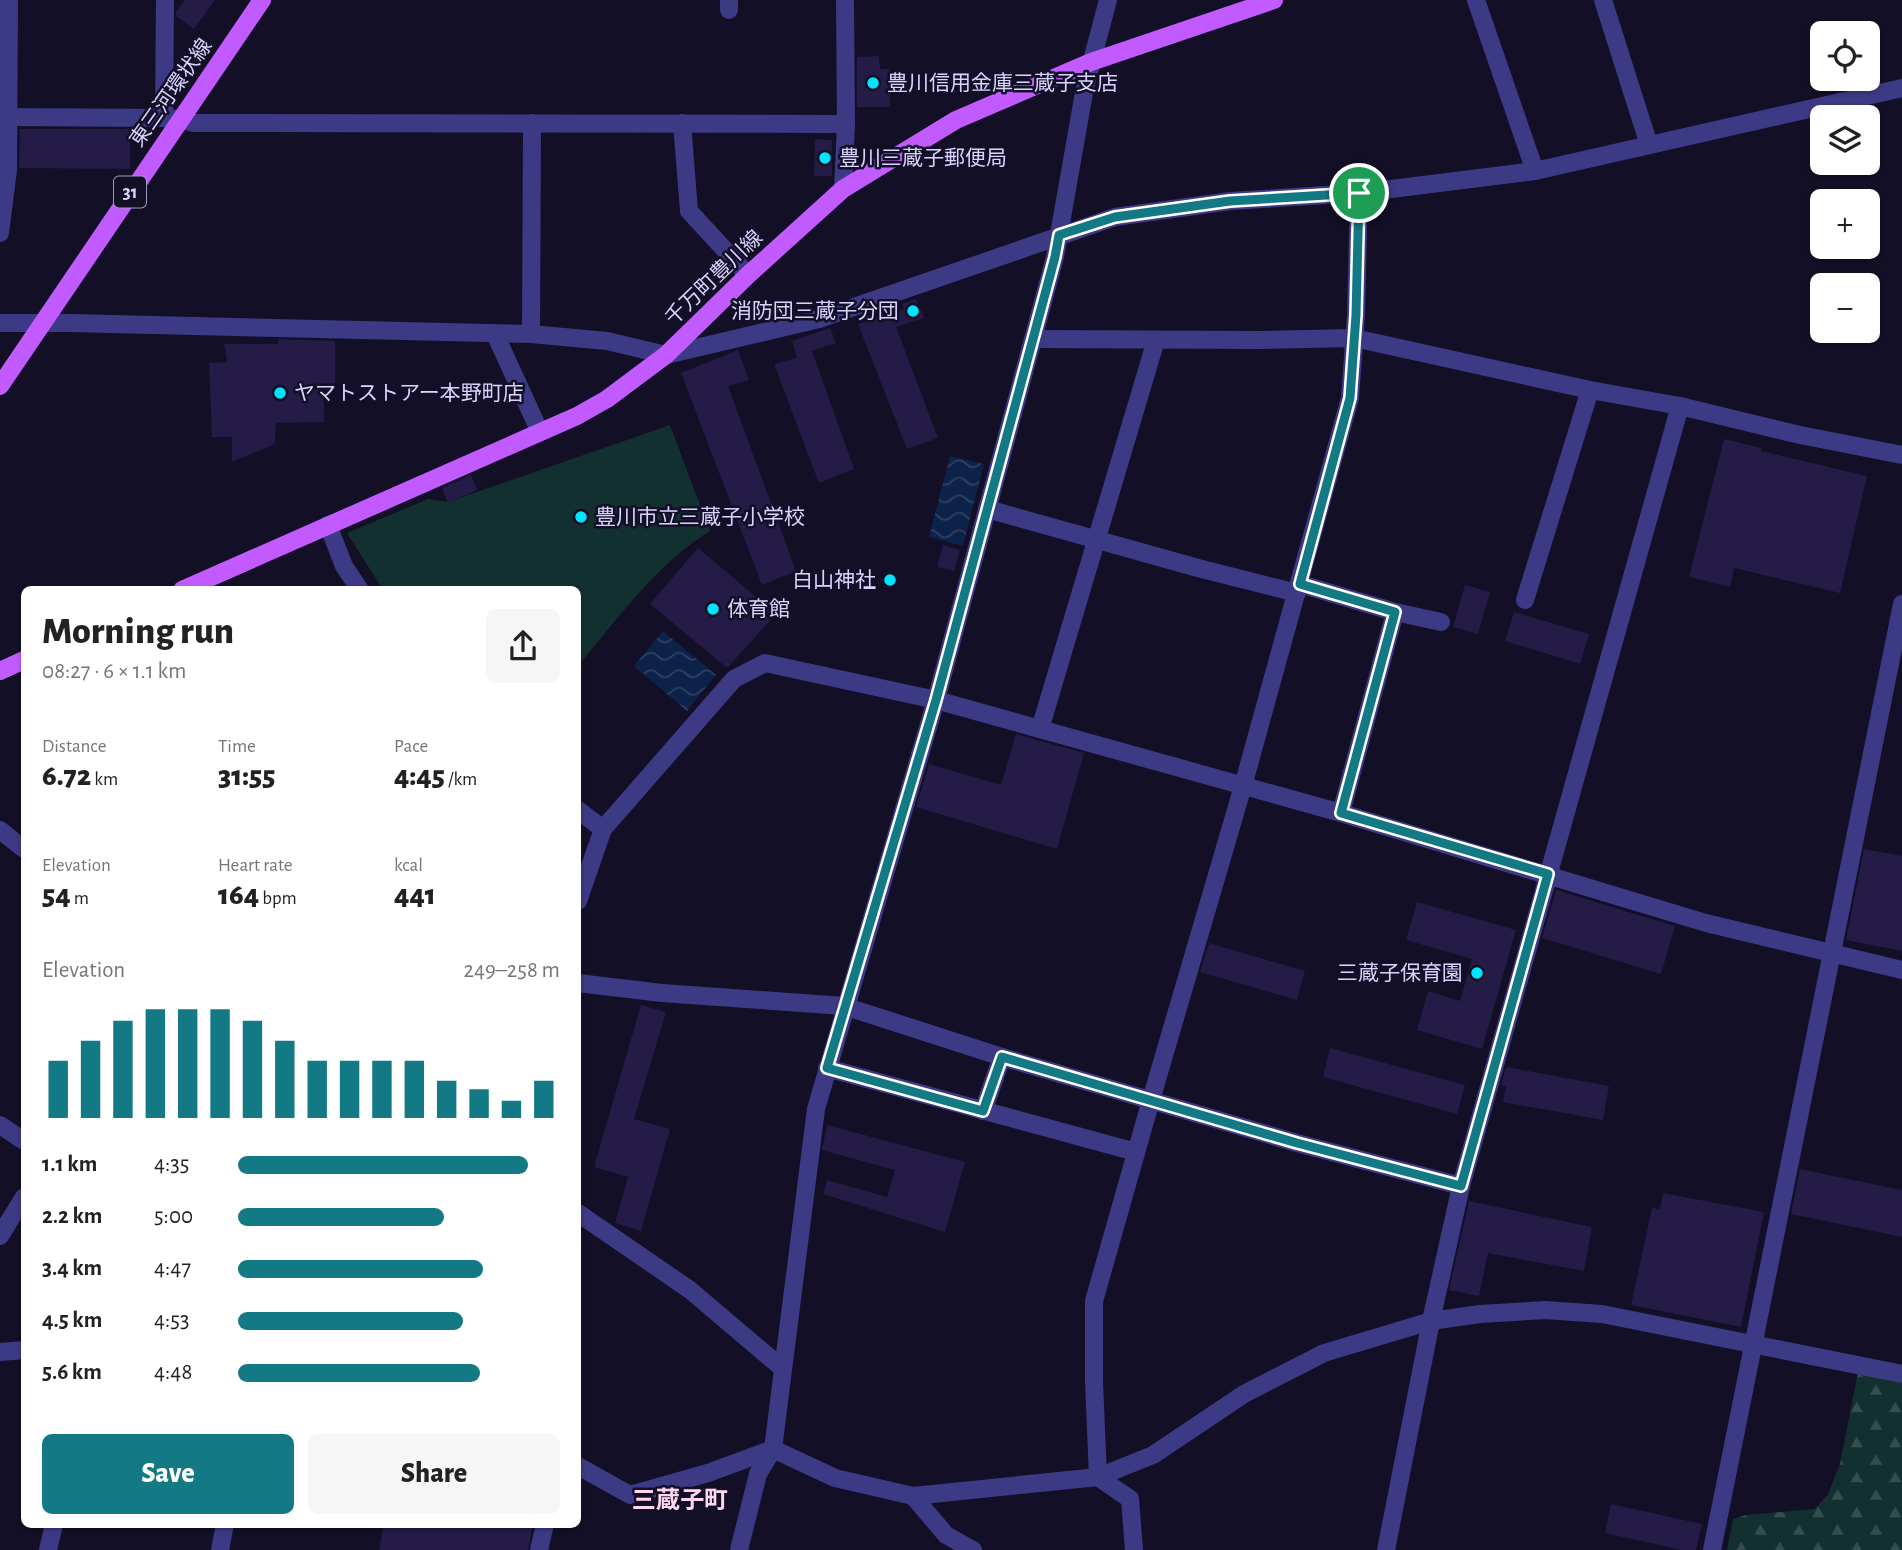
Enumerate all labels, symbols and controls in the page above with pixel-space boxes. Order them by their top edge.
map controls [1810,21,1880,343]
button: locate [1810,21,1880,91]
street label: 東三河環状線 [125,35,216,151]
place label: 豊川信用金庫三蔵子支店 [887,72,1118,94]
marker: 豊川信用金庫三蔵子支店 [865,75,881,91]
button: layers [1810,105,1880,175]
place label: 豊川三蔵子郵便局 [839,147,1007,169]
marker: 豊川三蔵子郵便局 [817,150,833,166]
pin [1329,163,1389,223]
icon: arrive [1340,174,1378,212]
road number: 31 [114,176,146,208]
button: + [1810,189,1880,259]
street label: 千万町豊川線 [661,226,767,329]
button: − [1810,273,1880,343]
place label: 消防団三蔵子分団 [731,300,899,322]
marker: 消防団三蔵子分団 [905,303,921,319]
place label: ヤマトストアー本野町店 [294,382,524,404]
marker: ヤマトストアー本野町店 [272,385,288,401]
place label: 豊川市立三蔵子小学校 [595,506,805,528]
marker: 豊川市立三蔵子小学校 [573,509,589,525]
place label: 白山神社 [792,569,876,591]
marker: 白山神社 [882,572,898,588]
place label: 体育館 [727,598,790,620]
marker: 体育館 [705,601,721,617]
button: share [486,609,560,683]
text: Morning run [42,613,234,651]
text: 08:27 · 6 × 1.1 km [42,660,186,683]
text: Distance [42,737,106,756]
text: Time [218,737,256,756]
text: Pace [394,737,428,756]
text: 6.72 [42,761,91,791]
text: 31:55 [218,761,275,791]
text: 4:45 [394,761,445,791]
text: km [91,770,118,789]
text: /km [445,770,477,789]
text: Elevation [42,856,111,875]
text: Heart rate [218,856,293,875]
text: kcal [394,856,423,875]
text: 54 [42,880,71,910]
text: 164 [218,880,259,910]
text: 441 [394,880,436,910]
text: m [71,889,89,908]
text: bpm [259,889,297,908]
text: Elevation [42,959,125,982]
text: 249–258 m [464,959,560,982]
place label: 三蔵子保育園 [1337,962,1463,984]
marker: 三蔵子保育園 [1469,965,1485,981]
text: 1.1 km [42,1153,97,1176]
text: 4:35 [154,1153,189,1176]
text: 2.2 km [42,1205,102,1228]
text: 5:00 [154,1205,193,1228]
text: 3.4 km [42,1257,102,1280]
text: 4:47 [154,1257,191,1280]
text: 4.5 km [42,1309,102,1332]
text: 4:53 [154,1309,189,1332]
text: 5.6 km [42,1361,102,1384]
text: 4:48 [154,1361,192,1384]
button: Save [42,1434,294,1514]
button: Share [308,1434,560,1514]
district label: 三蔵子町 [632,1487,728,1513]

